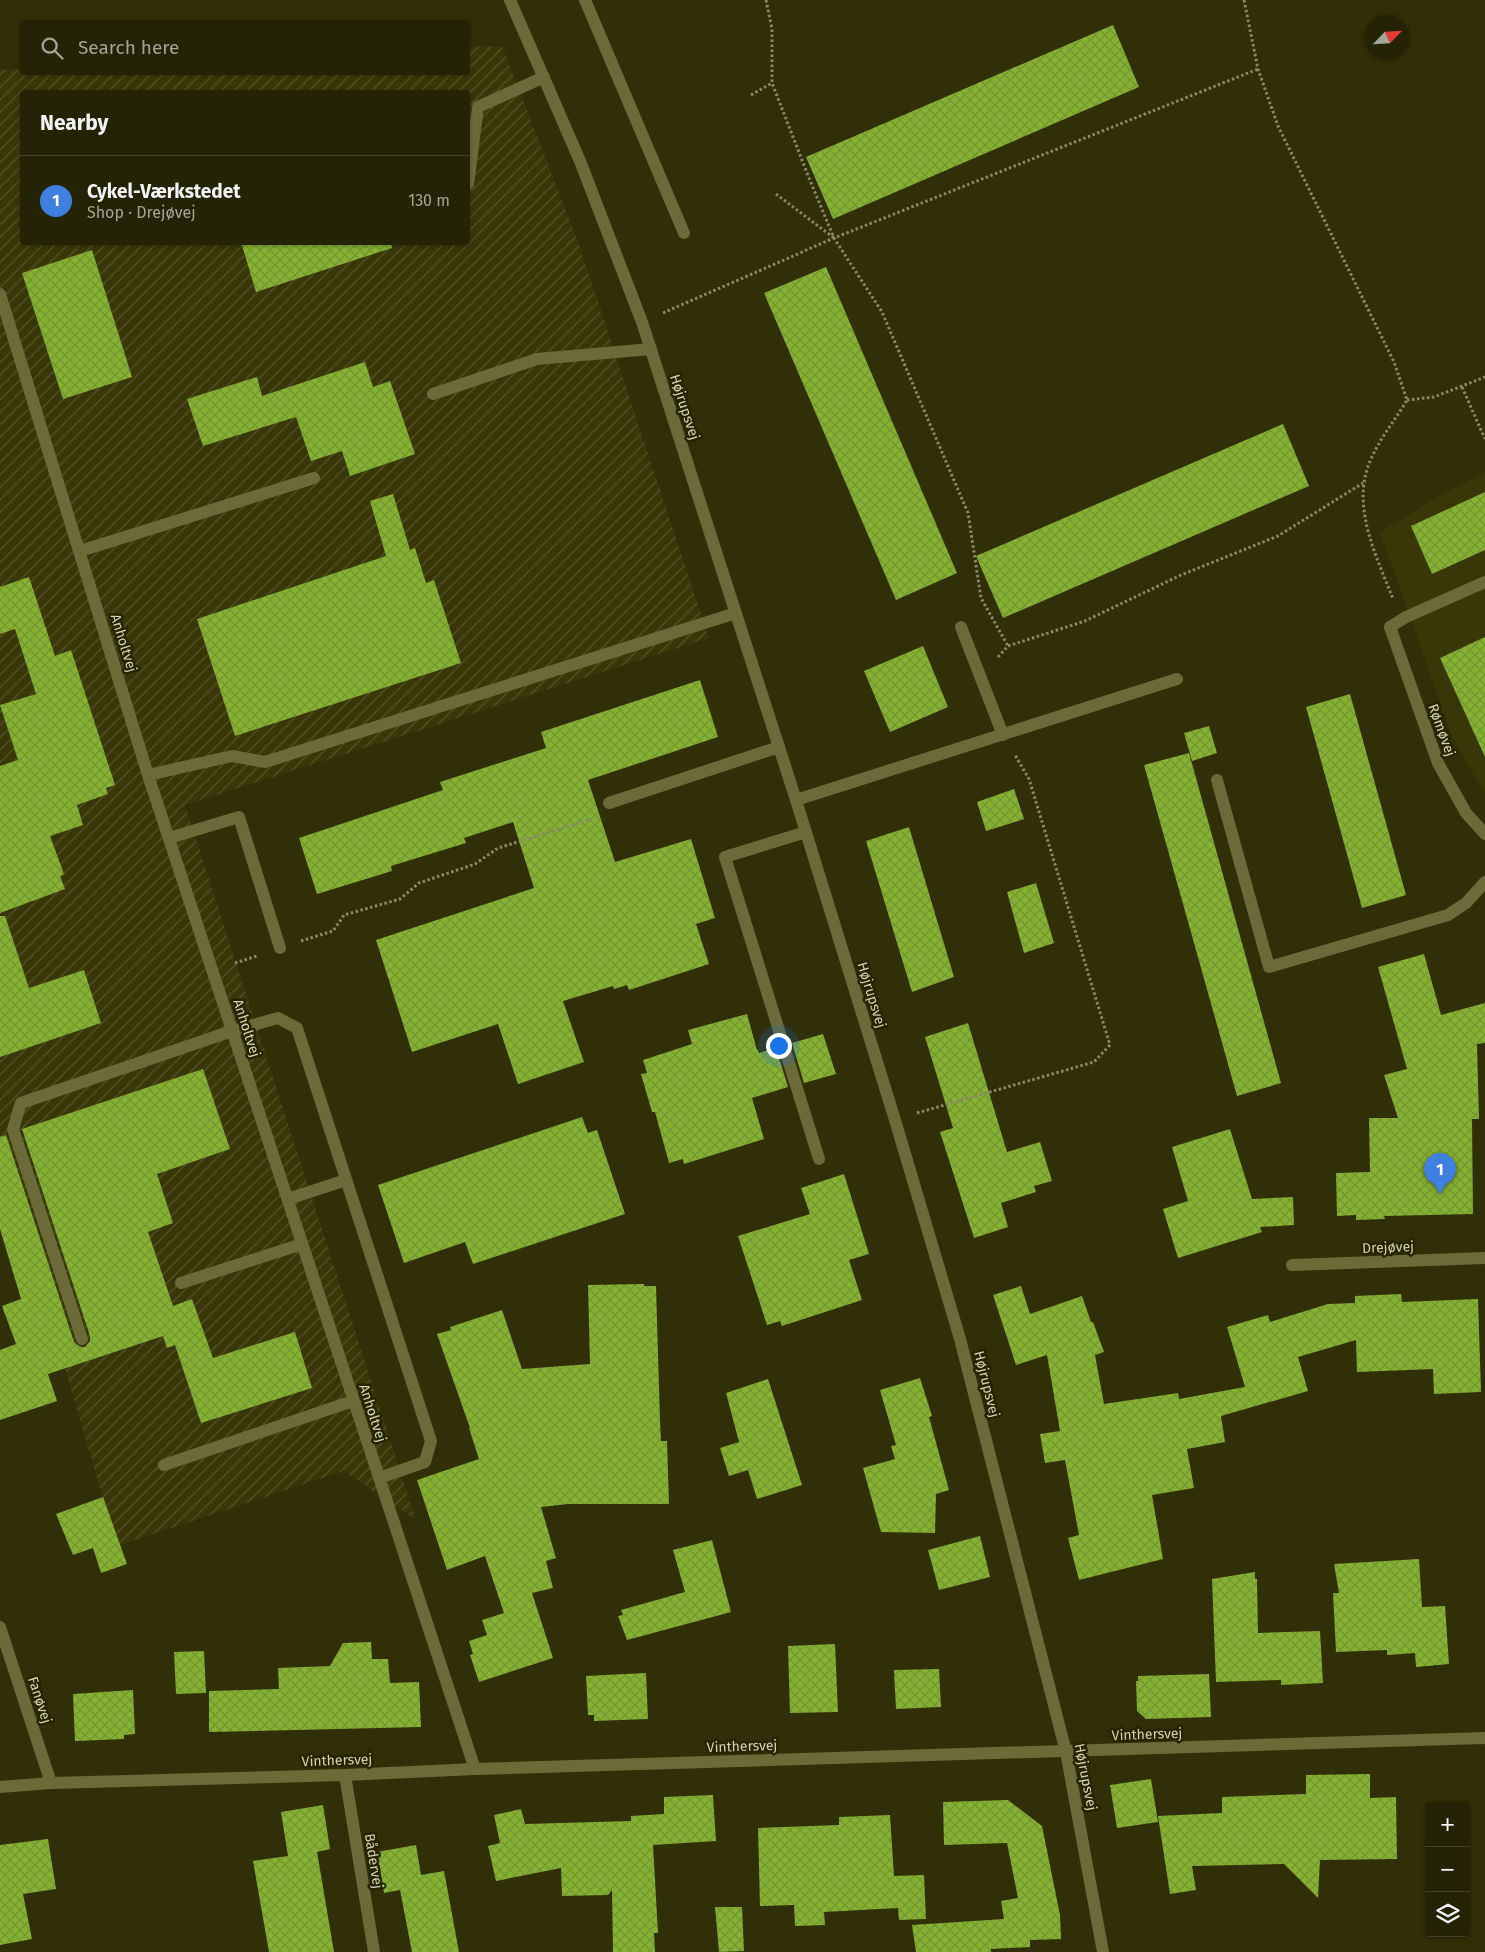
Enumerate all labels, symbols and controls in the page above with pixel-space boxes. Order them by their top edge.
north arrow [1365,15,1410,60]
search box [20,20,470,75]
icon: search [38,34,66,62]
text: Search here [78,36,179,59]
text: Nearby [40,110,108,136]
text: Cykel-Værkstedet [87,180,241,203]
text: 1 [52,191,60,210]
text: 130 m [408,191,450,210]
text: Shop · Drejøvej [87,203,196,222]
street label: Højrupsvej [666,372,703,442]
street label: Anholtvej [107,612,140,674]
street label: Rømøvej [1424,701,1459,759]
street label: Højrupsvej [853,960,890,1030]
street label: Anholtvej [229,997,264,1059]
your location [766,1033,792,1059]
pin: 1 [1424,1153,1456,1194]
street label: Drejøvej [1362,1238,1414,1257]
street label: Højrupsvej [970,1349,1003,1419]
street label: Anholtvej [355,1382,390,1444]
street label: Fanøvej [24,1675,55,1726]
street label: Vinthersvej [1111,1725,1183,1744]
street label: Vinthersvej [706,1737,778,1756]
street label: Højrupsvej [1071,1742,1100,1812]
street label: Vinthersvej [301,1751,373,1770]
map controls [1425,1802,1470,1937]
button: + [1425,1802,1470,1847]
street label: Bådervej [361,1832,386,1890]
button: − [1425,1847,1470,1892]
button: layers [1425,1892,1470,1937]

